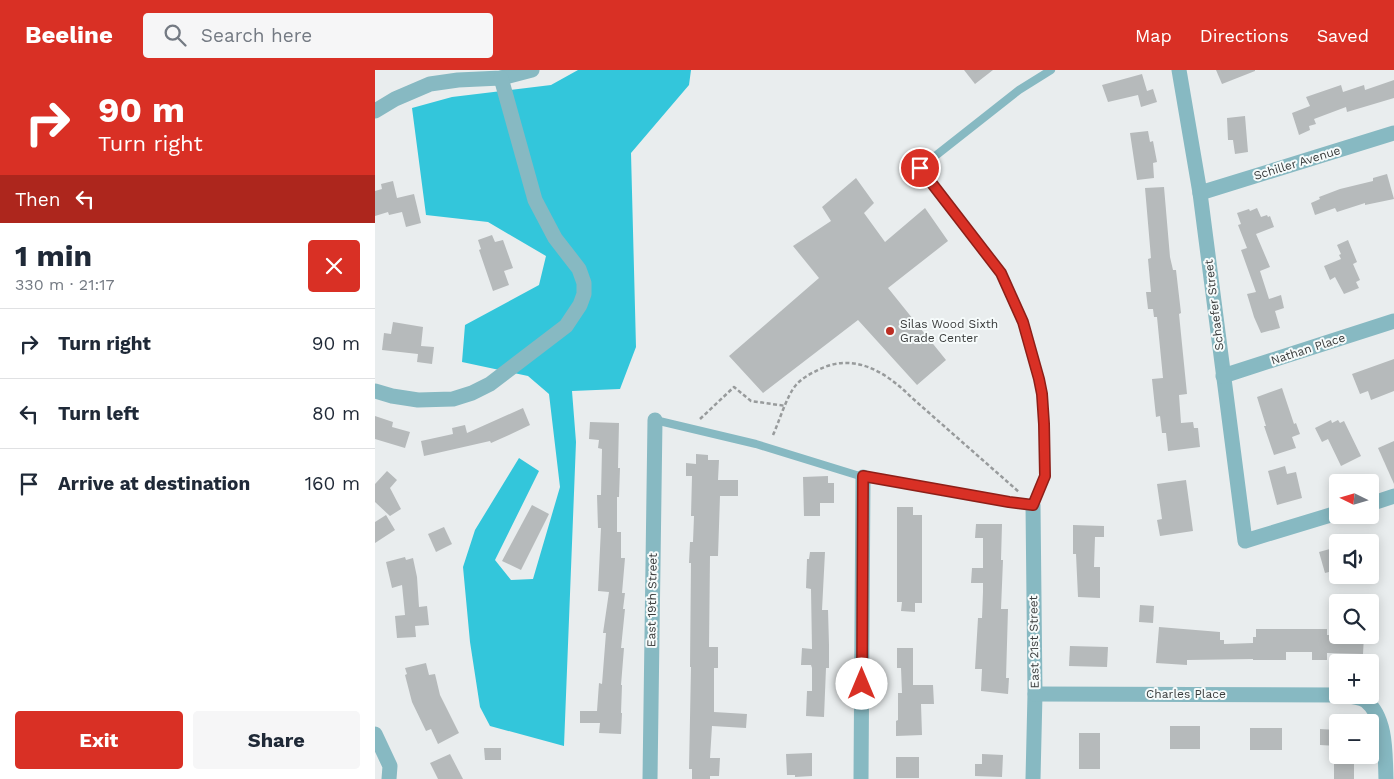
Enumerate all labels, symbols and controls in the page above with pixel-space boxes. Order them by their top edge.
search box [143,13,493,58]
text: Beeline [25,21,113,49]
icon: search [161,21,189,49]
text: Search here [201,24,312,47]
text: Map [1135,25,1172,46]
text: Directions [1200,25,1289,46]
text: Saved [1317,25,1369,46]
text: 90 m [98,89,185,131]
icon: right [15,90,80,155]
text: Turn right [98,131,203,156]
street label: Schiller Avenue [1252,143,1342,183]
pin [899,147,941,189]
icon: arrive [906,154,934,182]
icon: left [71,185,99,213]
text: Then [15,188,61,211]
text: 1 min [15,238,92,273]
button: close [308,240,360,292]
street label: Schaefer Street [1201,259,1227,351]
text: 330 m · 21:17 [15,275,114,294]
place label: Silas Wood Sixth Grade Center [900,317,998,345]
marker: Silas Wood Sixth Grade Center [884,325,896,337]
icon: right [15,330,43,358]
street label: Nathan Place [1269,330,1347,368]
text: Turn right [58,332,151,355]
text: 90 m [312,332,360,355]
icon: left [15,400,43,428]
text: Turn left [58,402,139,425]
text: 80 m [312,402,360,425]
icon: arrive [15,470,43,498]
text: Arrive at destination [58,472,250,495]
text: 160 m [305,472,360,495]
north arrow [1329,474,1379,524]
map controls [1329,474,1379,764]
button: sound [1329,534,1379,584]
street label: East 19th Street [644,553,660,647]
button: search [1329,594,1379,644]
street label: East 21st Street [1026,595,1042,689]
button: + [1329,654,1379,704]
position arrow [835,657,887,709]
street label: Charles Place [1146,687,1226,701]
button: Exit [15,711,183,769]
button: Share [193,711,360,769]
button: − [1329,714,1379,764]

